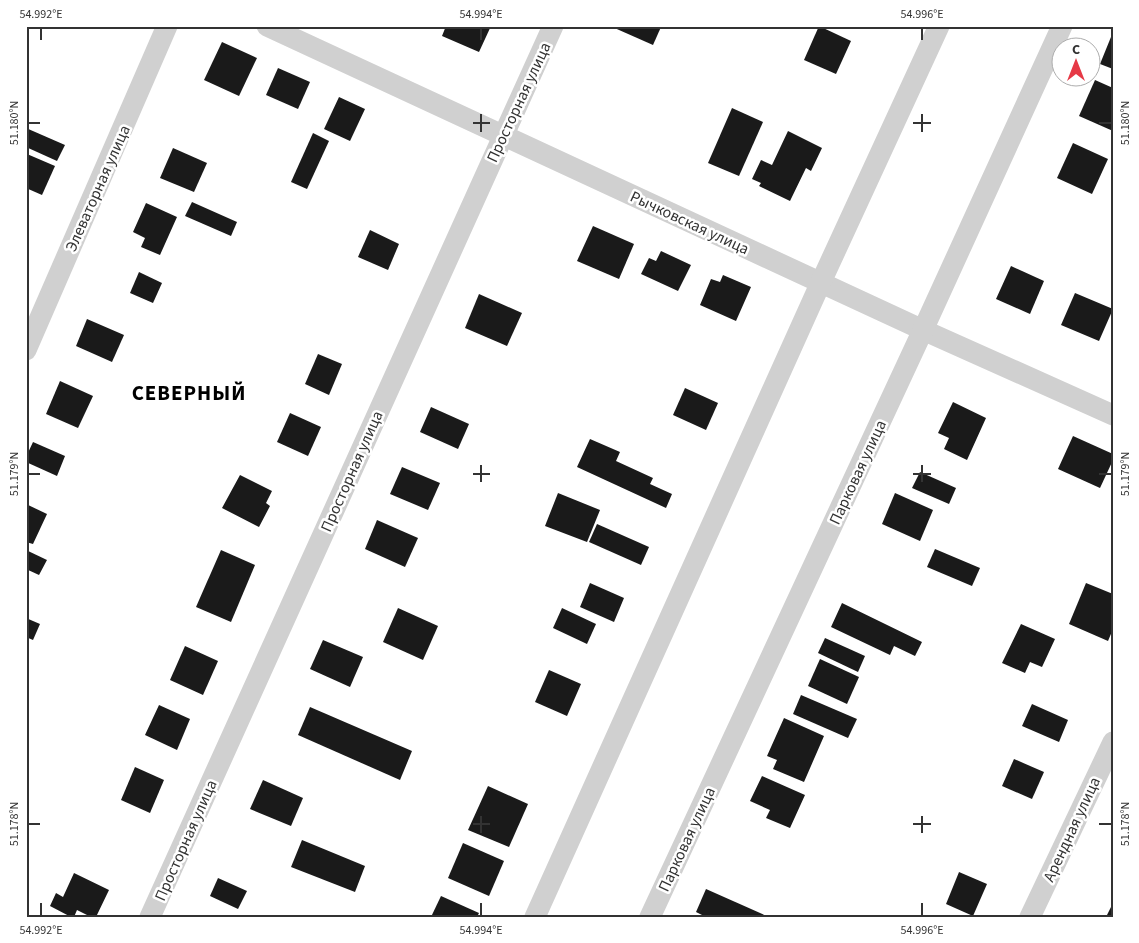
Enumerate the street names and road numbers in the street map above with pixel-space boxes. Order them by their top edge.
street label: Просторная улица [481,39,556,166]
street label: Элеваторная улица [60,122,136,255]
street label: Рычковская улица [626,186,753,260]
street label: Просторная улица [315,407,388,535]
street label: Парковая улица [824,416,892,528]
street label: Арендная улица [1038,773,1106,885]
street label: Просторная улица [149,776,222,904]
street label: Парковая улица [653,783,721,895]

